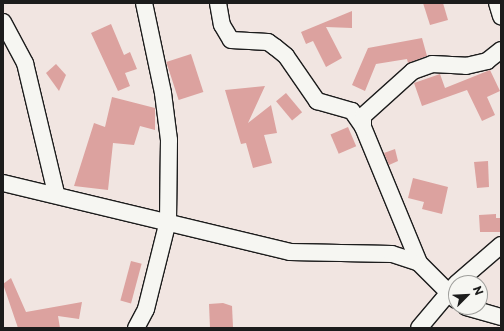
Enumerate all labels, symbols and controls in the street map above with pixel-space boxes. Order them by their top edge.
north arrow [448,275,488,315]
text: N [469,283,488,298]

